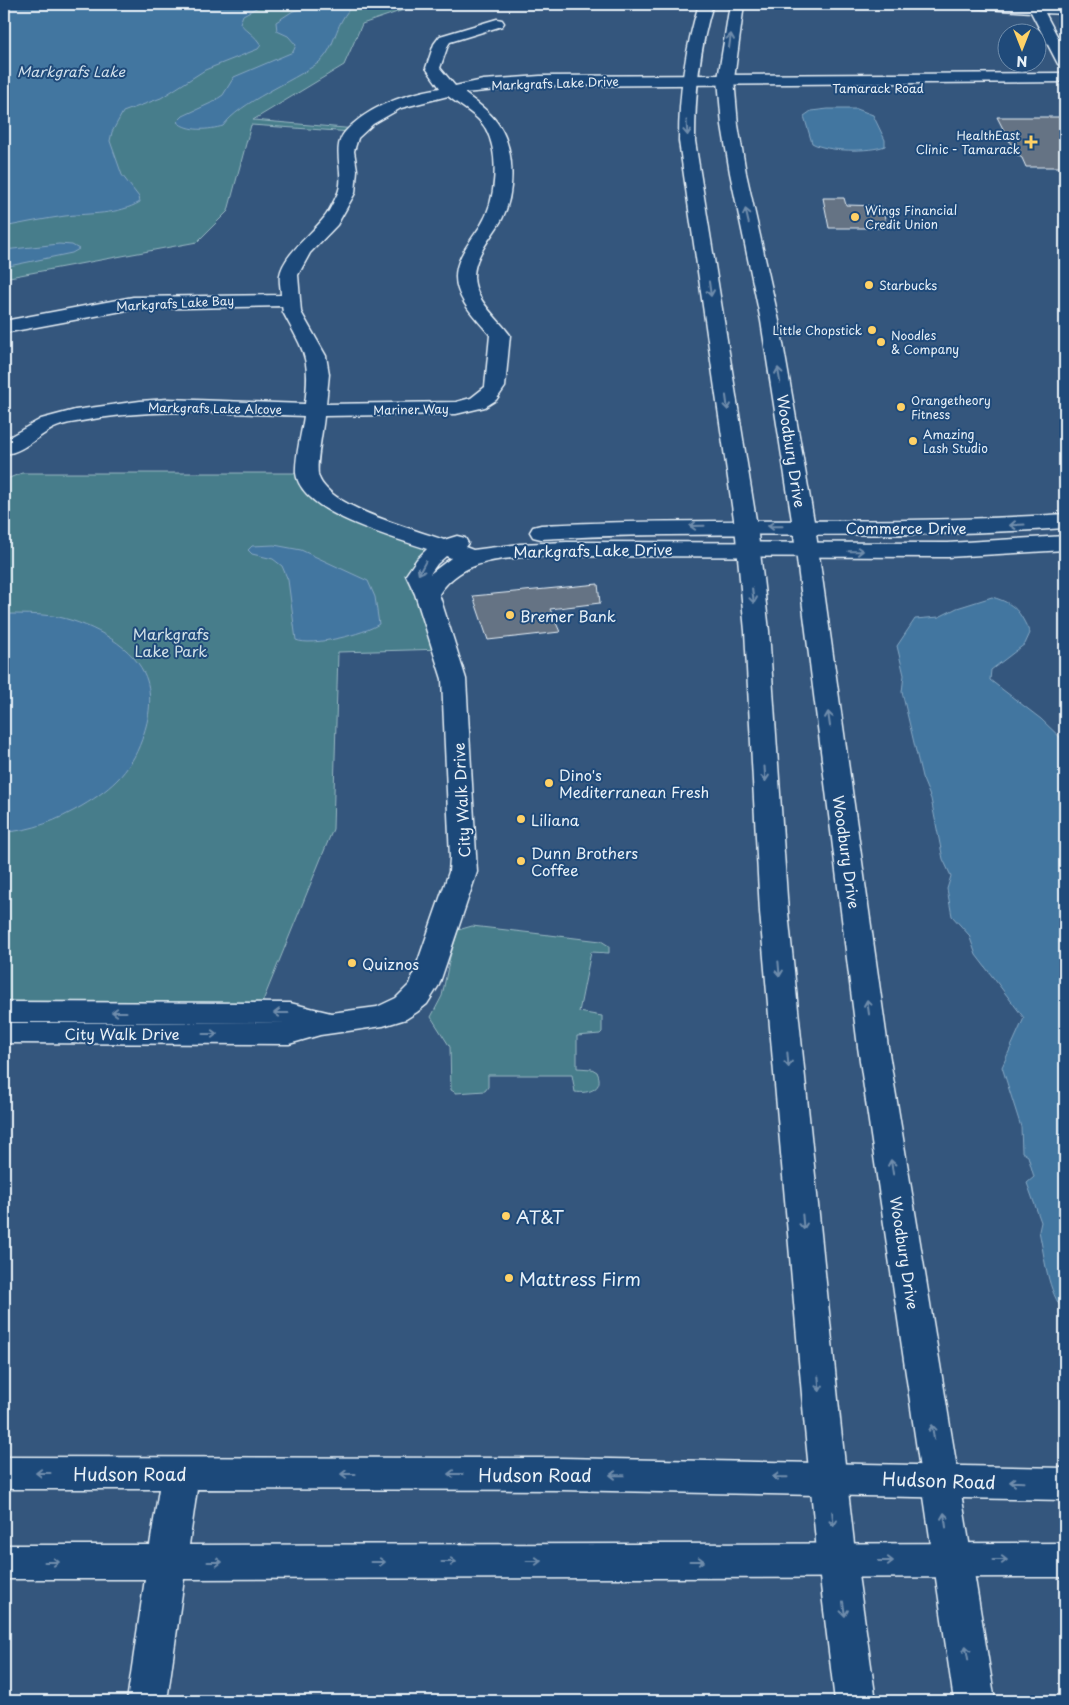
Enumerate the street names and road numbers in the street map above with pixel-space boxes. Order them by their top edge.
street label: Markgrafs Lake Drive [491,72,619,94]
street label: Tamarack Road [832,79,924,97]
street label: Markgrafs Lake Bay [116,291,234,315]
street label: Woodbury Drive [772,393,812,509]
street label: Markgrafs Lake Alcove [148,398,282,418]
street label: Mariner Way [373,399,449,419]
street label: Commerce Drive [845,516,967,539]
street label: Markgrafs Lake Drive [513,537,673,563]
street label: City Walk Drive [447,742,475,858]
street label: Woodbury Drive [828,794,866,910]
street label: City Walk Drive [64,1022,180,1045]
street label: Woodbury Drive [885,1195,925,1311]
street label: Hudson Road [73,1460,187,1487]
street label: Hudson Road [478,1461,592,1488]
street label: Hudson Road [882,1465,996,1495]

